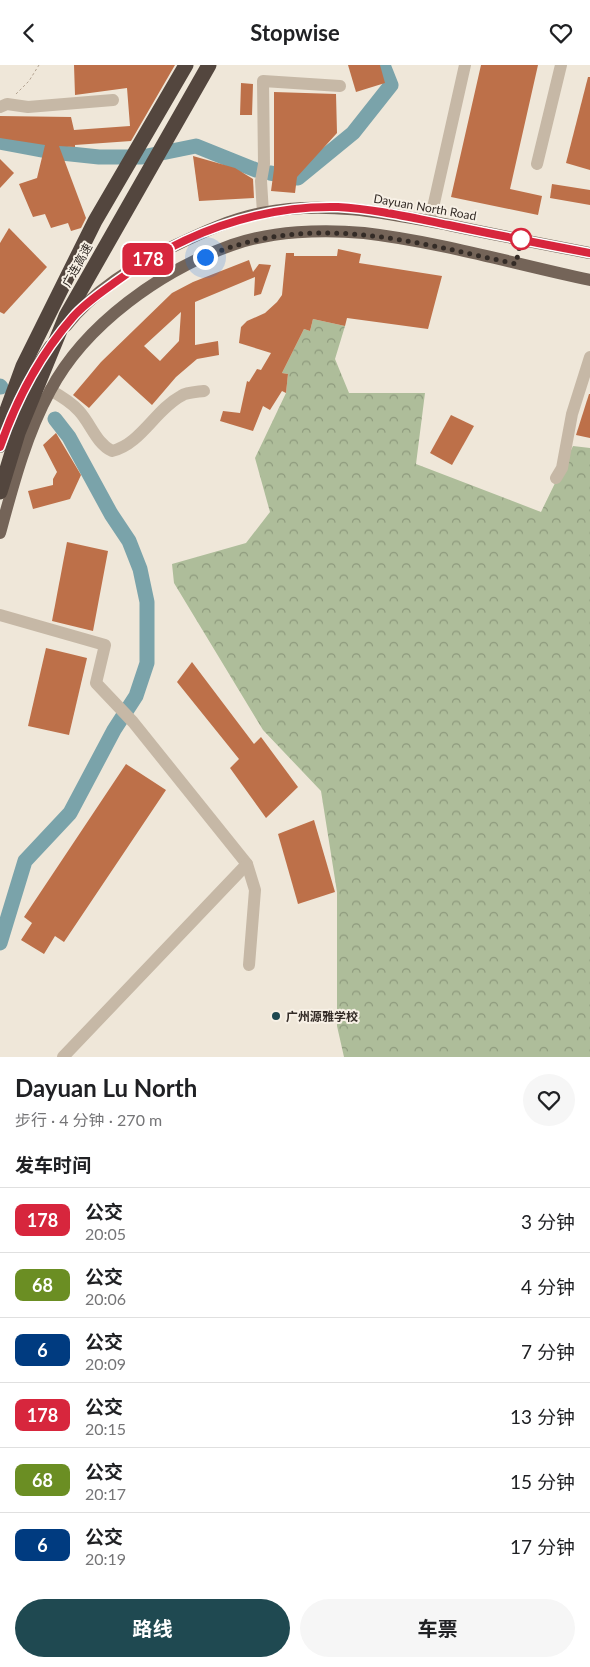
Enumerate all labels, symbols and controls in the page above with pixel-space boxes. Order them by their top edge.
icon: back [15,19,43,47]
text: Stopwise [250,19,340,46]
icon: heart [547,19,575,47]
street label: Dayuan North Road [372,191,478,223]
unlabelled marker [510,228,532,250]
street label: 广连高速 [59,240,95,290]
line badge: 178 [119,243,177,275]
your location [193,245,218,270]
text: 178 [132,248,164,270]
place label: 广州源雅学校 [286,1009,358,1024]
marker: 广州源雅学校 [270,1010,282,1022]
text: Dayuan Lu North [15,1073,197,1102]
button: heart [523,1074,575,1126]
text: 步行 · 4 分钟 · 270 m [15,1110,162,1129]
text: 发车时间 [15,1153,91,1176]
text: 公交 [85,1200,123,1223]
text: 178 [27,1209,58,1231]
text: 3 分钟 [521,1210,575,1233]
text: 20:05 [85,1224,126,1243]
text: 公交 [85,1265,123,1288]
text: 68 [32,1274,53,1296]
text: 4 分钟 [521,1275,575,1298]
text: 20:06 [85,1289,126,1308]
text: 公交 [85,1330,123,1353]
text: 6 [37,1339,48,1361]
text: 7 分钟 [521,1340,575,1363]
text: 20:09 [85,1354,126,1373]
text: 公交 [85,1395,123,1418]
text: 178 [27,1404,58,1426]
text: 13 分钟 [510,1405,575,1428]
text: 20:15 [85,1419,126,1438]
text: 公交 [85,1460,123,1483]
text: 68 [32,1469,53,1491]
text: 15 分钟 [510,1470,575,1493]
text: 20:17 [85,1484,126,1503]
text: 公交 [85,1525,123,1548]
text: 6 [37,1534,48,1556]
text: 17 分钟 [510,1535,575,1558]
text: 20:19 [85,1549,126,1568]
button: 路线 [15,1599,290,1657]
button: 车票 [300,1599,575,1657]

